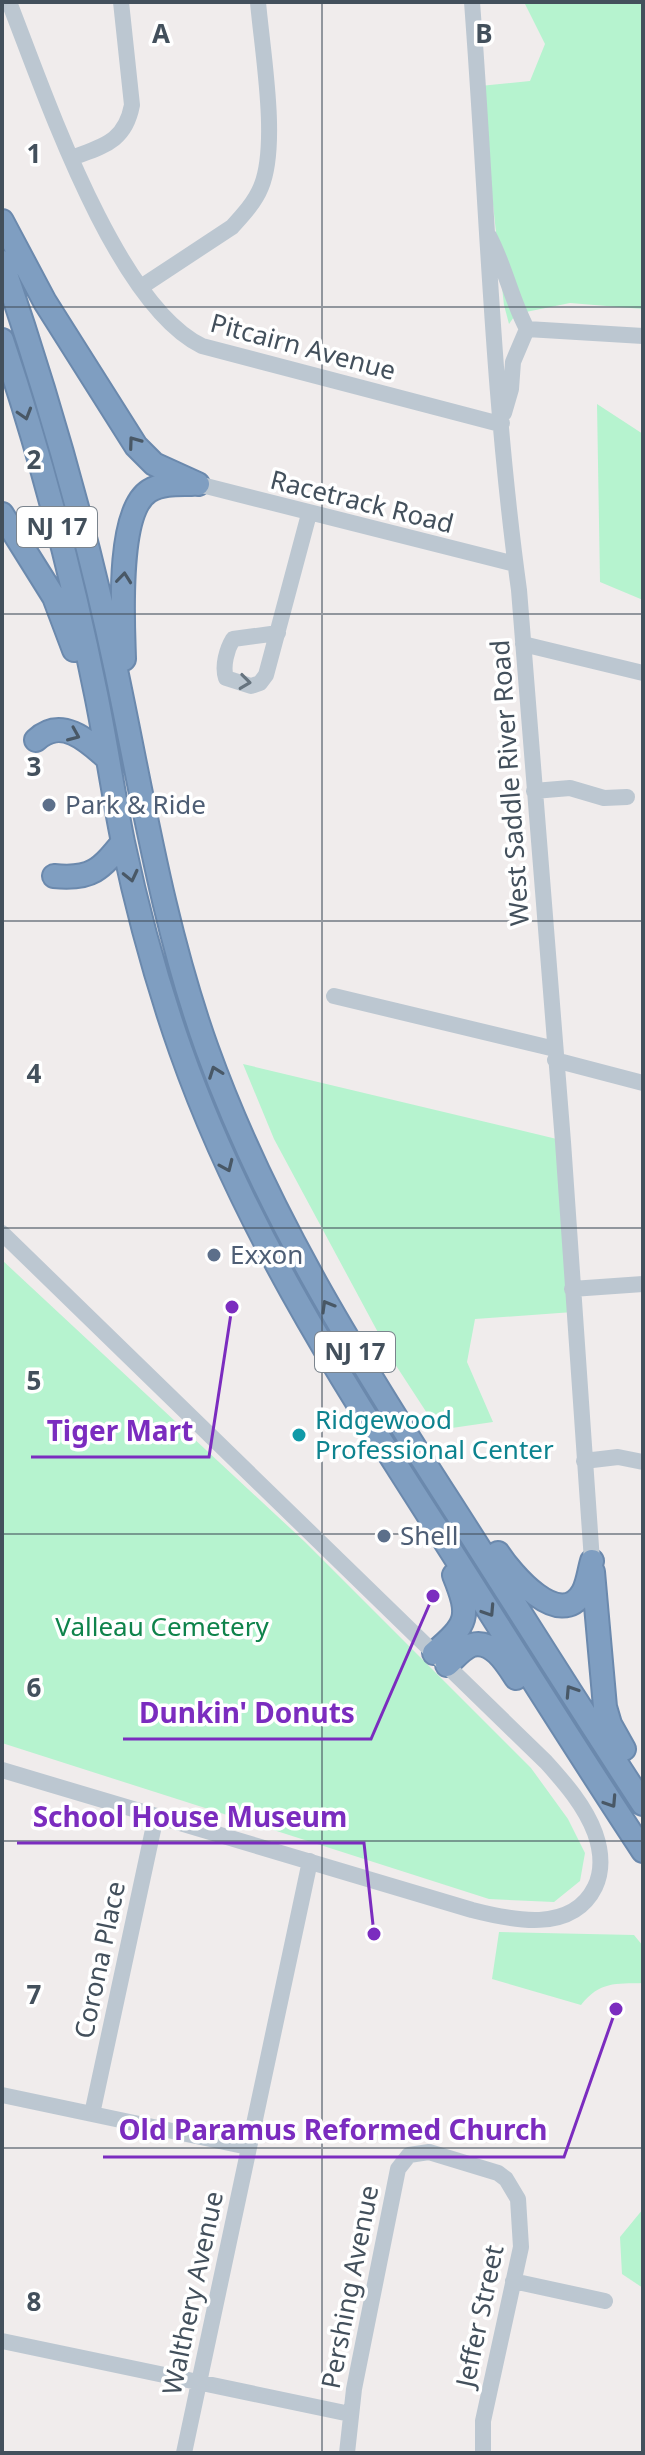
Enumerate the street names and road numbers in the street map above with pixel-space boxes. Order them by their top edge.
street label: Pitcairn Avenue [207,304,400,388]
street label: Racetrack Road [267,461,458,541]
road number: NJ 17 [17,507,97,547]
street label: West Saddle River Road [481,639,537,927]
road number: NJ 17 [315,1332,395,1372]
street label: Corona Place [65,1878,133,2042]
street label: Pershing Avenue [312,2182,386,2392]
street label: Walthery Avenue [153,2188,231,2398]
street label: Jeffer Street [446,2241,512,2393]

